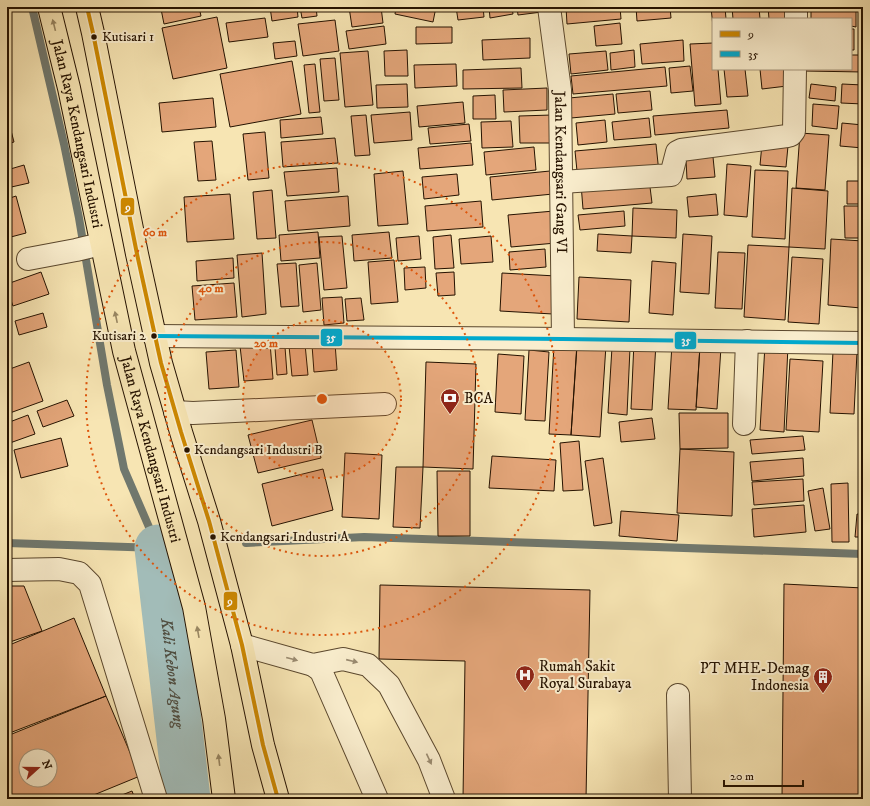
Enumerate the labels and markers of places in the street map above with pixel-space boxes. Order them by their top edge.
place label: Kutisari 1 [102,28,154,46]
marker: Kutisari 1 [89,32,99,42]
place label: Kutisari 2 [92,327,146,345]
marker: Kutisari 2 [149,331,159,341]
bank icon: BCA [439,387,461,415]
place label: BCA [464,389,493,408]
centre of rings [315,392,329,406]
place label: Kendangsari Industri B [194,441,323,459]
marker: Kendangsari Industri B [182,445,192,455]
place label: Kendangsari Industri A [220,528,350,546]
marker: Kendangsari Industri A [208,532,218,542]
place label: Rumah Sakit Royal Surabaya [539,657,632,693]
place label: PT MHE-Demag Indonesia [700,659,810,695]
hospital icon: Rumah Sakit Royal Surabaya [514,664,536,692]
building icon: PT MHE-Demag Indonesia [812,666,834,694]

